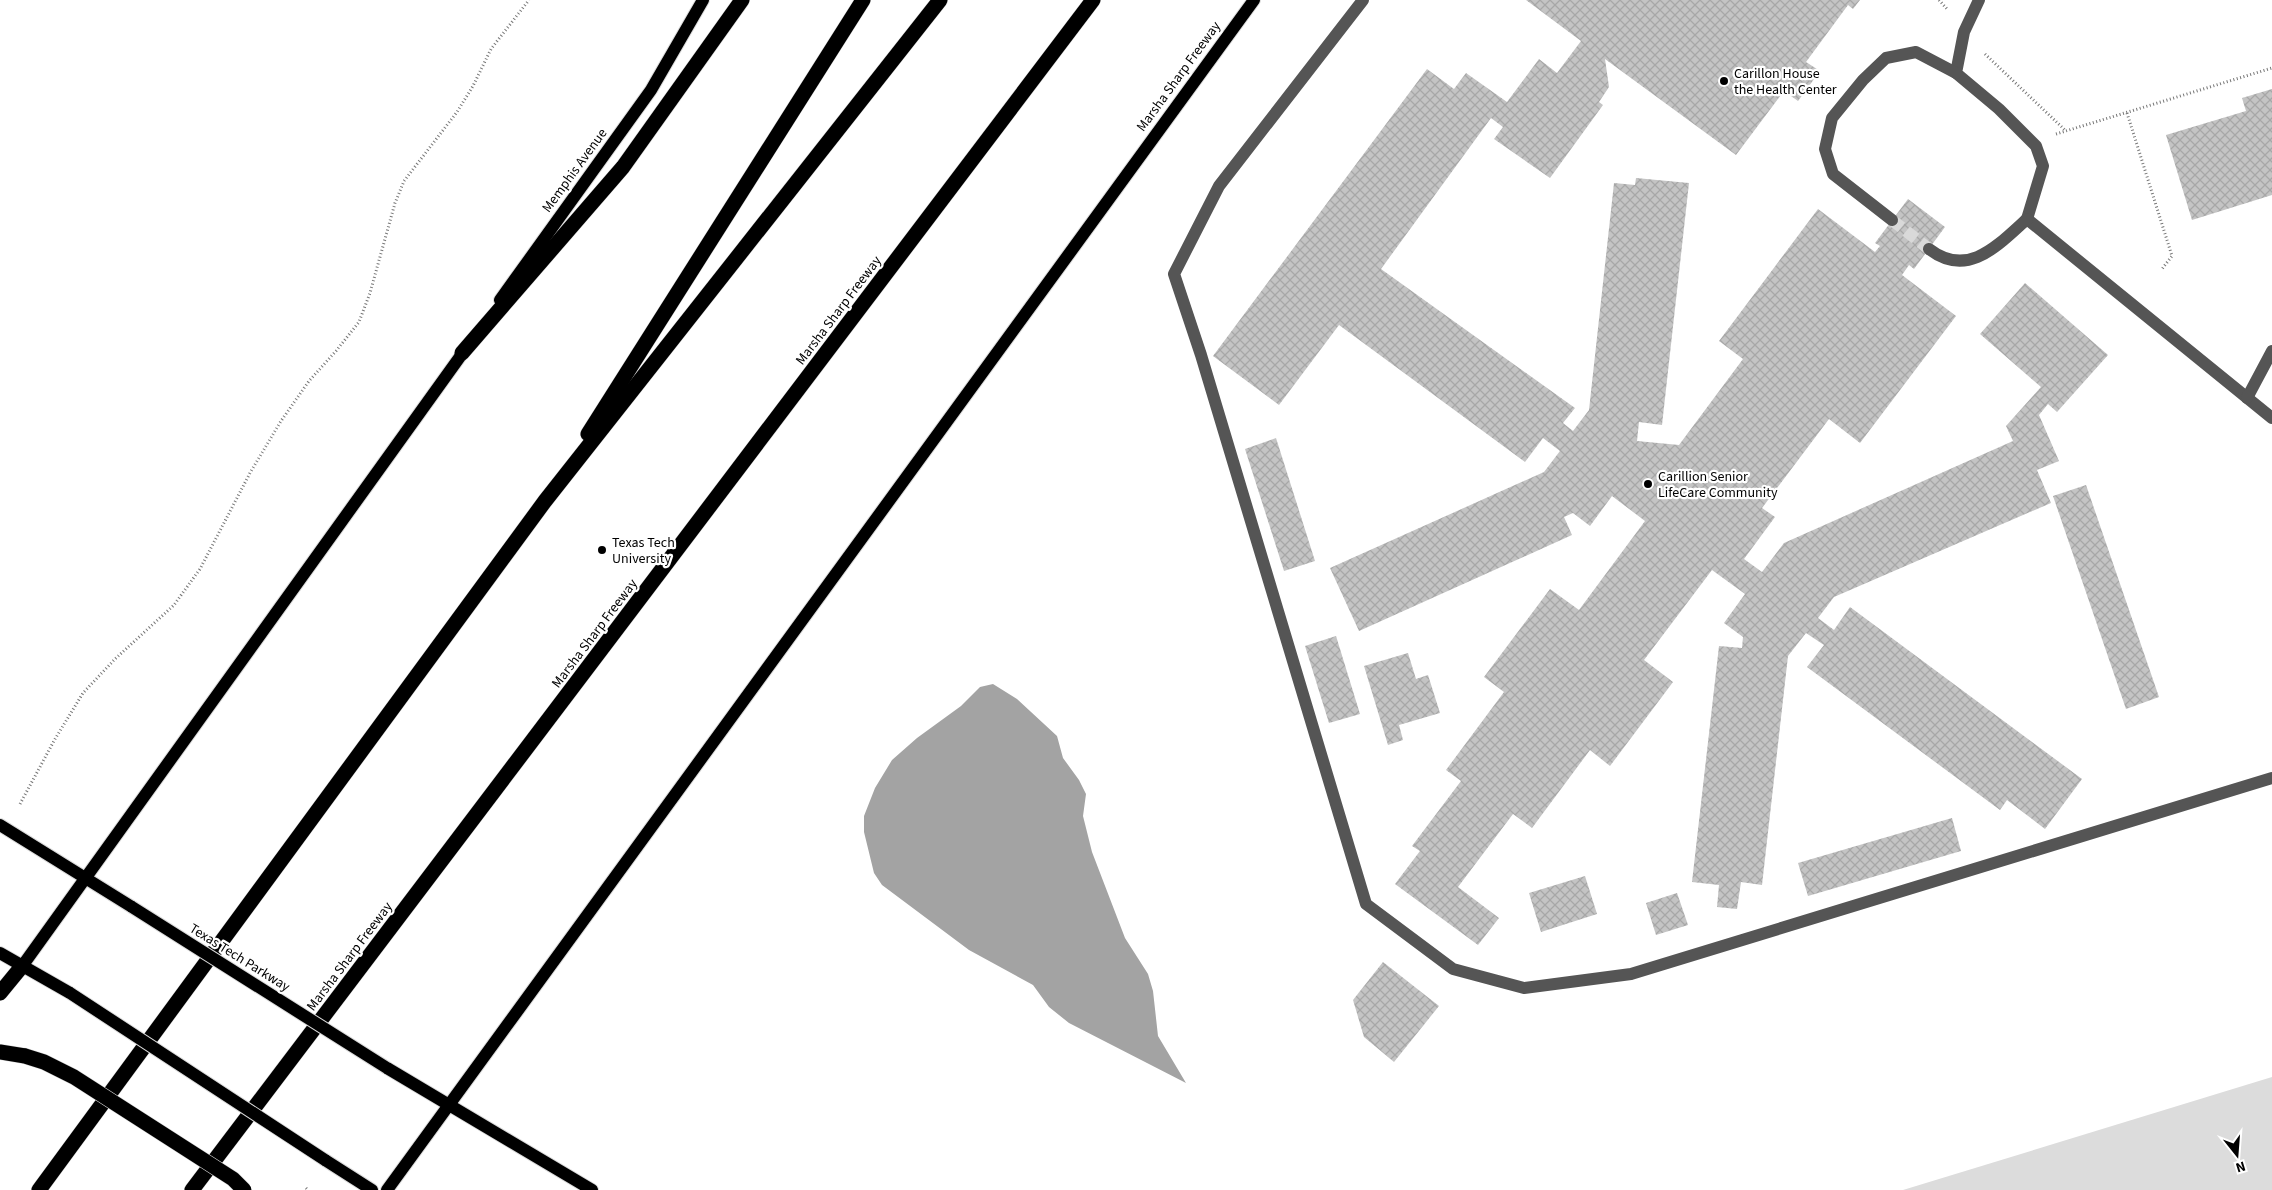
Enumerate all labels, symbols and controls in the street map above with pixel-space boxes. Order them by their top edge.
street label: Marsha Sharp Freeway [1132,17,1226,136]
place label: Carillon House the Health Center [1734,64,1837,100]
marker: Carillon House the Health Center [1718,75,1730,87]
street label: Memphis Avenue [538,124,612,217]
street label: Marsha Sharp Freeway [791,252,887,369]
place label: Carillion Senior LifeCare Community [1658,467,1778,503]
marker: Carillion Senior LifeCare Community [1642,478,1654,490]
place label: Texas Tech University [612,533,675,569]
marker: Texas Tech University [596,544,608,556]
street label: Marsha Sharp Freeway [547,575,643,692]
street label: Marsha Sharp Freeway [302,898,398,1015]
street label: Texas Tech Parkway [185,919,294,997]
north arrow [2212,1130,2262,1180]
text: N [2233,1156,2248,1177]

